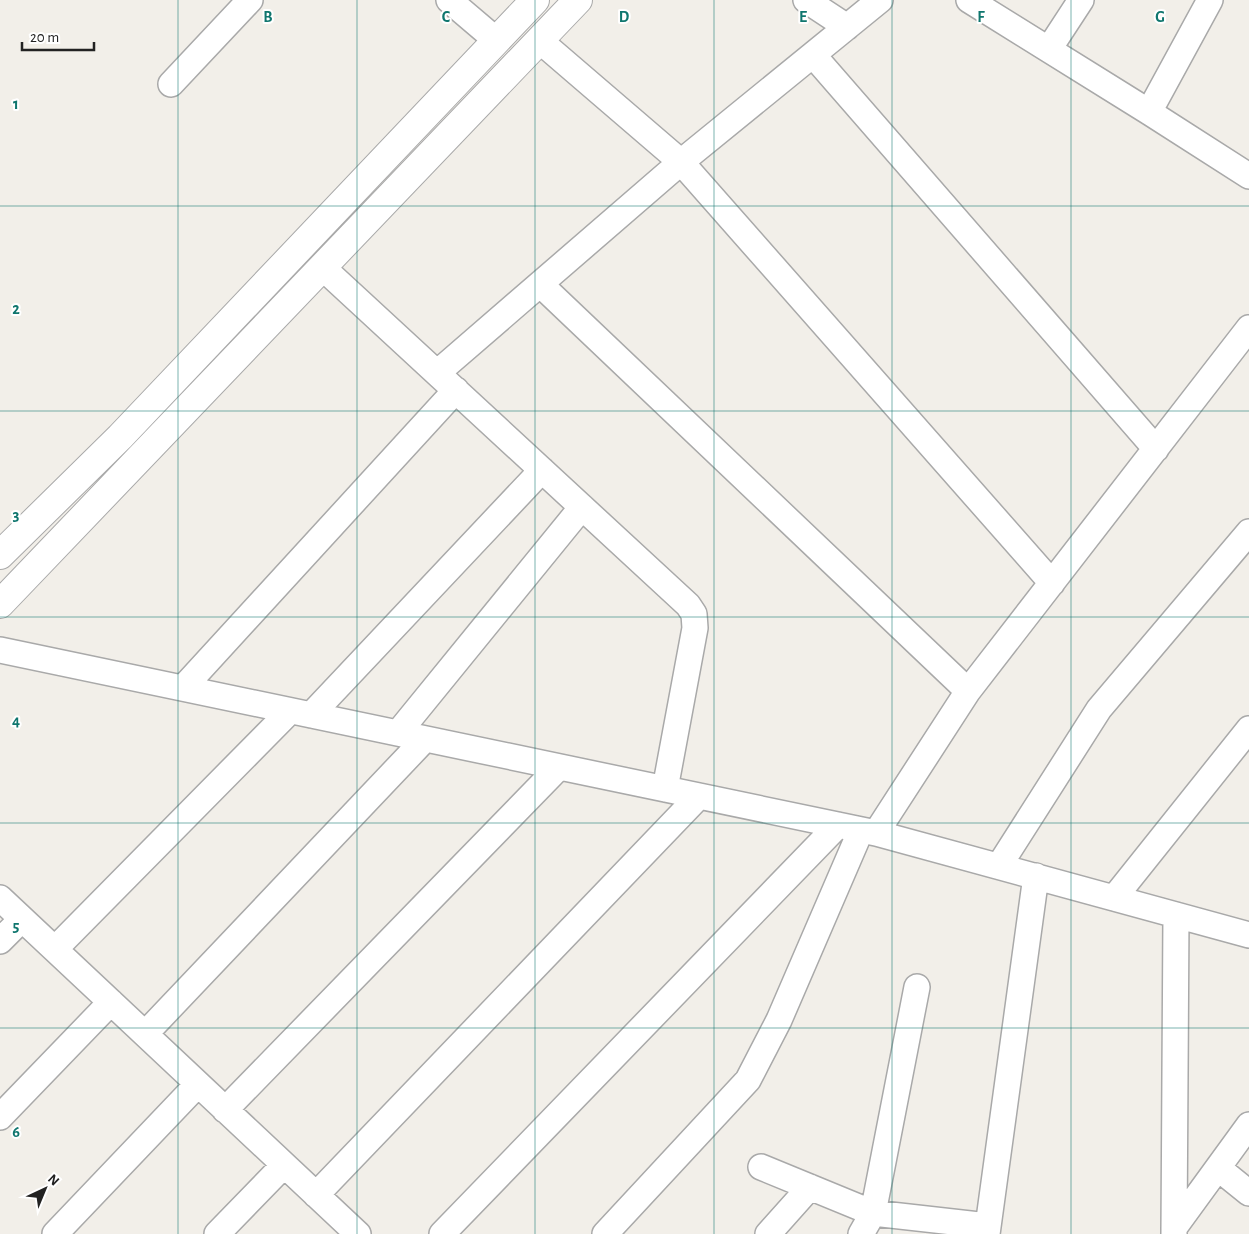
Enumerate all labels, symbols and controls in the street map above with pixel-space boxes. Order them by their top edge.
text: B [263,9,273,25]
text: C [442,9,451,25]
text: D [619,9,630,25]
text: E [799,9,807,25]
text: F [977,9,985,25]
text: G [1155,9,1165,25]
scale bar [22,20,95,52]
text: 20 m [30,30,59,45]
text: 1 [13,96,19,112]
text: 2 [12,301,20,317]
text: 3 [13,507,20,523]
text: 4 [12,713,20,729]
text: 5 [13,918,20,934]
text: 6 [12,1124,20,1140]
north arrow [20,1164,70,1214]
text: N [45,1172,62,1189]

